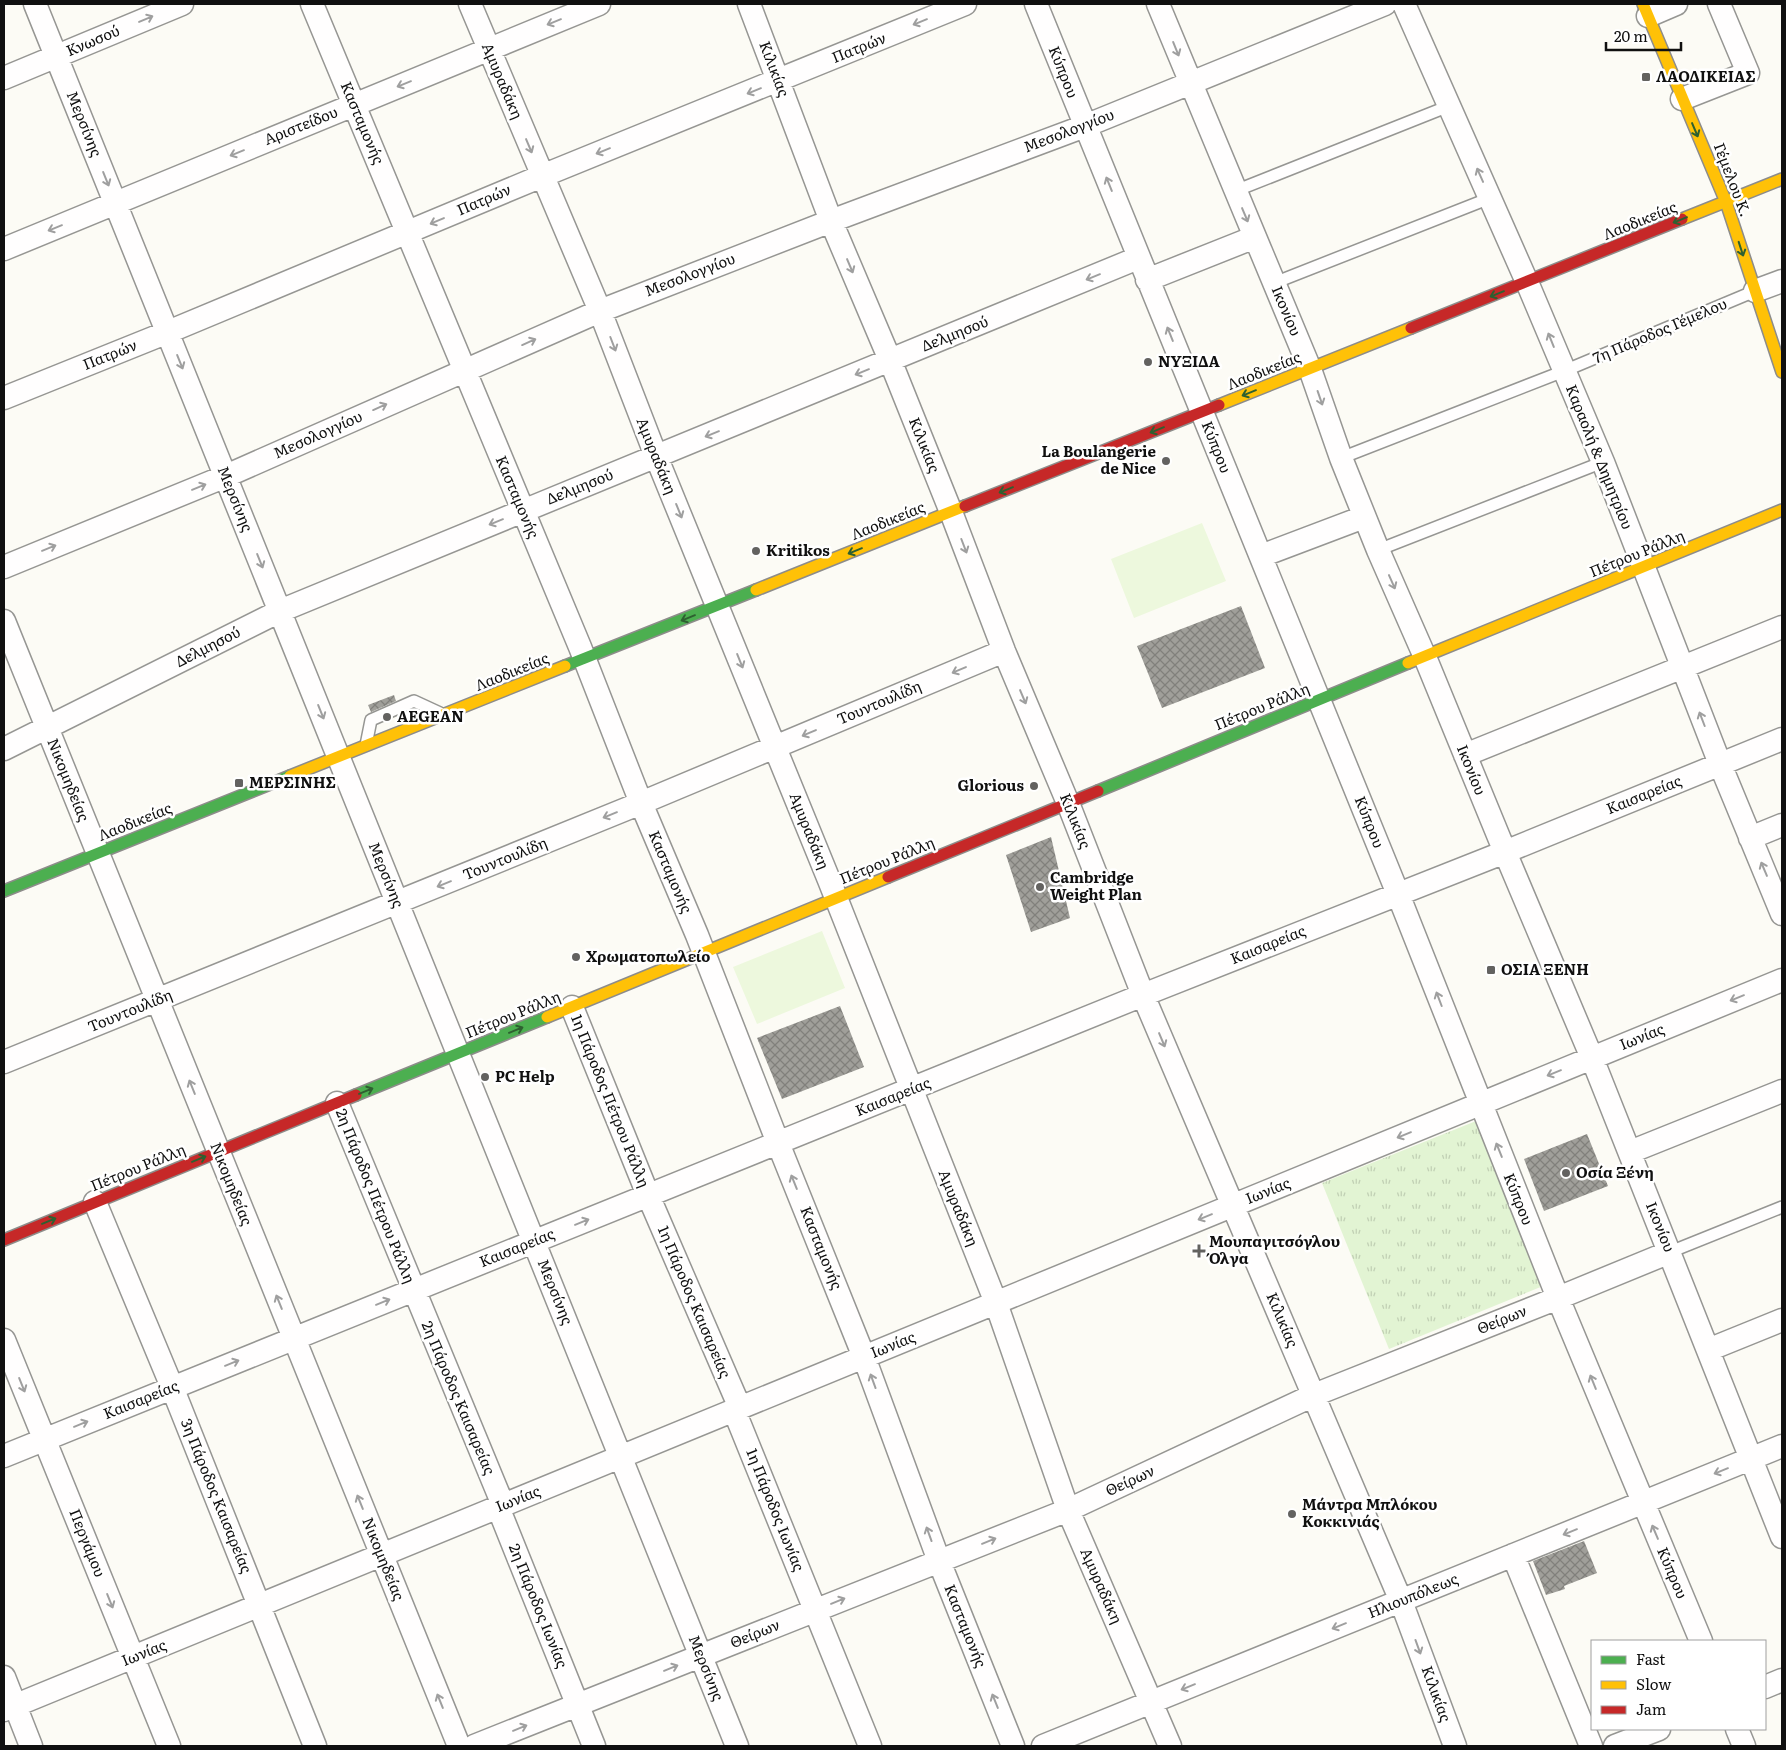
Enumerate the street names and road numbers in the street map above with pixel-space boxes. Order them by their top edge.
street label: Κνωσού [62,18,123,61]
street label: Πατρών [828,25,889,68]
street label: Κιλικίας [754,37,797,100]
street label: Αμυραδάκη [477,39,530,122]
street label: Κύπρου [1044,42,1085,101]
street label: Κασταμονής [336,77,391,168]
street label: Μερσίνης [62,87,109,160]
street label: Αριστείδου [260,99,341,150]
street label: Μεσολογγίου [1020,102,1117,157]
street label: Γέμελου Κ. [1709,139,1758,220]
street label: Πατρών [453,177,514,220]
street label: Λαοδικείας [1599,194,1680,245]
street label: Μεσολογγίου [641,246,738,301]
street label: Ικονίου [1267,282,1308,339]
street label: 7η Πάροδος Γέμελου [1589,291,1730,368]
street label: Δελμησού [918,309,992,356]
street label: Πατρών [79,332,140,375]
street label: Λαοδικείας [1223,344,1304,395]
street label: Καραολή & Δημητρίου [1561,381,1640,533]
street label: Μεσολογγίου [269,404,366,464]
street label: Κιλικίας [904,413,947,476]
street label: Αμυραδάκη [632,414,683,497]
street label: Κύπρου [1197,417,1238,476]
street label: Κασταμονής [491,451,546,542]
street label: Μερσίνης [213,462,260,535]
street label: Δελμησού [543,462,617,509]
street label: Λαοδικείας [847,494,928,545]
street label: Πέτρου Ράλλη [1585,523,1687,582]
street label: Δελμησού [171,619,244,672]
street label: Λαοδικείας [471,645,552,696]
street label: Τουντουλίδη [833,674,924,730]
street label: Πέτρου Ράλλη [1210,676,1312,735]
street label: Νικομηδείας [42,734,97,825]
street label: Ικονίου [1452,741,1493,798]
street label: Καισαρείας [1602,768,1685,819]
street label: Αμυραδάκη [785,789,836,872]
street label: Κιλικίας [1055,789,1098,852]
street label: Κύπρου [1350,792,1391,851]
street label: Λαοδικείας [94,795,175,846]
street label: Κασταμονής [644,826,699,917]
street label: Τουντουλίδη [459,830,550,885]
street label: Πέτρου Ράλλη [835,830,937,889]
street label: Μερσίνης [364,838,411,911]
street label: Καισαρείας [1226,918,1309,969]
street label: Τουντουλίδη [84,982,175,1037]
street label: Πέτρου Ράλλη [461,984,563,1043]
street label: 1η Πάροδος Πέτρου Ράλλη [566,1010,657,1190]
street label: Ιωνίας [1616,1016,1668,1055]
street label: Καισαρείας [851,1070,934,1121]
street label: 2η Πάροδος Πέτρου Ράλλη [331,1105,422,1286]
street label: Πέτρου Ράλλη [86,1137,188,1196]
street label: Νικομηδείας [205,1138,260,1229]
street label: Αμυραδάκη [934,1166,985,1249]
street label: Κύπρου [1499,1169,1540,1228]
street label: Ιωνίας [1242,1170,1294,1209]
street label: Ικονίου [1641,1198,1682,1255]
street label: Κασταμονής [795,1202,850,1293]
street label: Καισαρείας [475,1221,558,1272]
street label: 1η Πάροδος Καισαρείας [653,1222,738,1382]
street label: Μερσίνης [533,1255,580,1328]
street label: Κιλικίας [1261,1288,1306,1351]
street label: Θείρων [1473,1298,1530,1339]
street label: 2η Πάροδος Καισαρείας [417,1317,502,1478]
street label: Ιωνίας [867,1324,919,1363]
street label: Καισαρείας [99,1373,182,1424]
street label: 3η Πάροδος Καισαρείας [176,1414,259,1577]
street label: 1η Πάροδος Ιωνίας [741,1445,812,1575]
street label: Θείρων [1101,1458,1158,1501]
street label: Ιωνίας [492,1478,544,1517]
street label: Περγάμου [64,1505,113,1580]
street label: Νικομηδείας [357,1513,412,1604]
street label: 2η Πάροδος Ιωνίας [504,1540,575,1671]
street label: Κύπρου [1652,1543,1695,1602]
street label: Αμυραδάκη [1075,1544,1129,1627]
street label: Ηλιουπόλεως [1364,1566,1462,1623]
street label: Κασταμονής [939,1580,994,1671]
street label: Θείρων [726,1612,783,1653]
street label: Μερσίνης [684,1631,731,1704]
street label: Ιωνίας [118,1632,170,1671]
street label: Κιλικίας [1417,1662,1458,1725]

